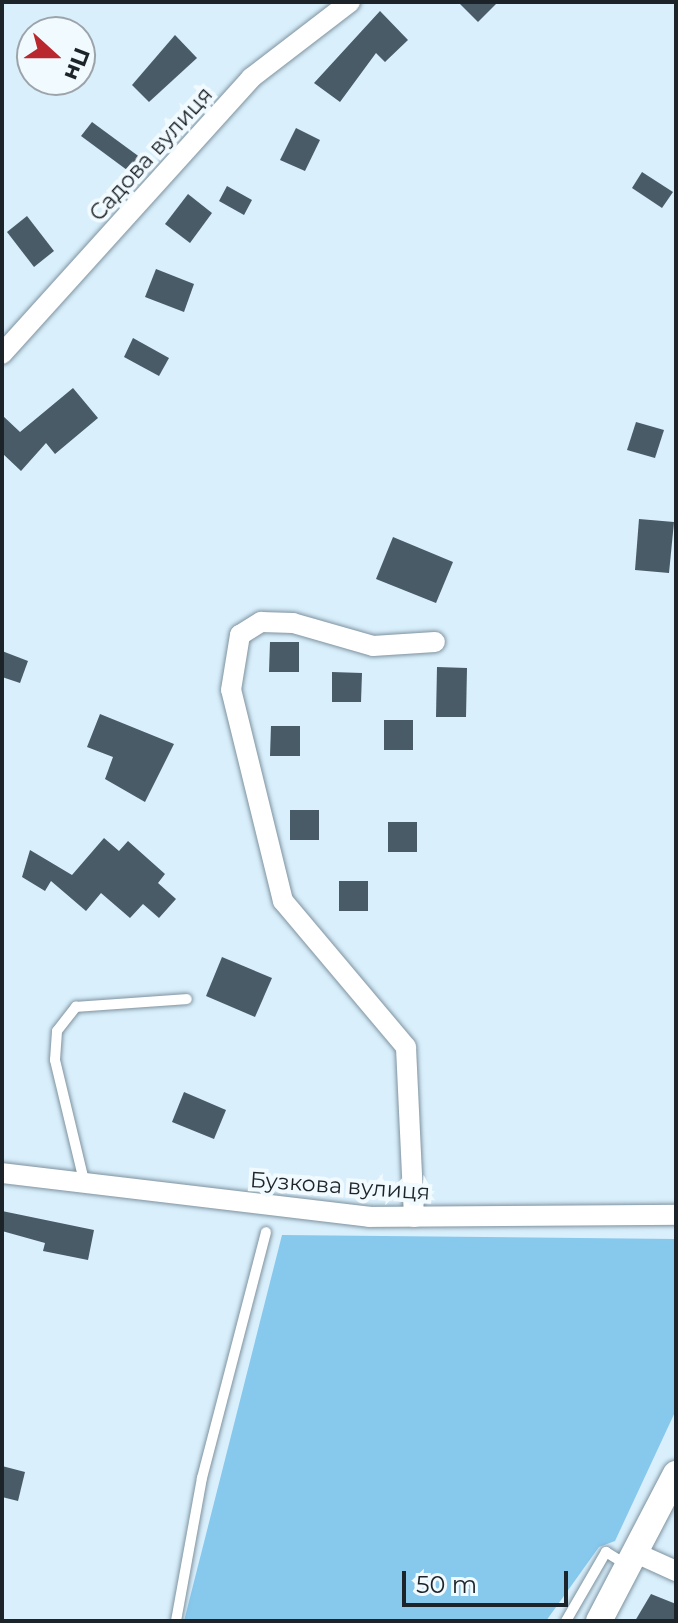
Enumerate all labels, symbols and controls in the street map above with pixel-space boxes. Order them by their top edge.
north arrow [16,16,96,96]
text: Пн [58,44,96,84]
street label: Садова вулиця [84,82,218,226]
street label: Бузкова вулиця [249,1167,431,1205]
scale bar [406,1555,572,1605]
text: 50 m [416,1570,477,1599]

